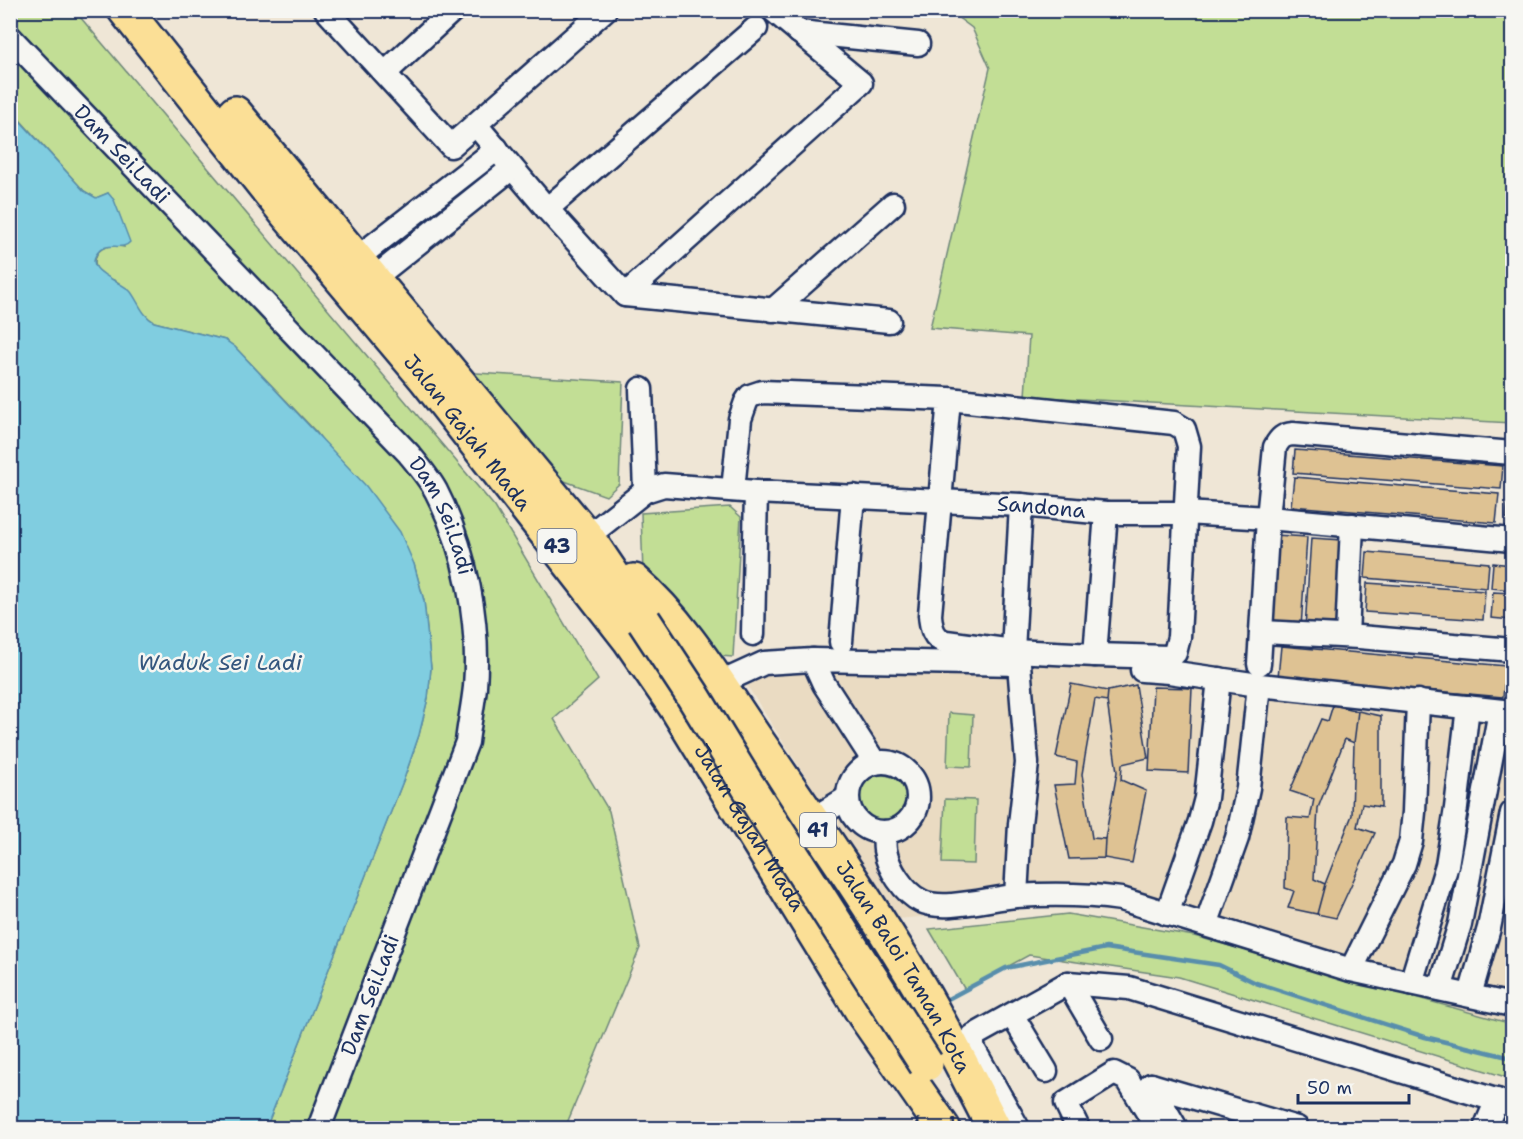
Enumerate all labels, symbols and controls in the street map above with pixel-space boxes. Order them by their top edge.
street label: Dam Sei.Ladi [68,98,176,210]
street label: Jalan Gajah Mada [397,348,538,517]
street label: Dam Sei.Ladi [402,450,480,578]
street label: Sandona [996,490,1087,525]
road number: 43 [538,529,576,563]
water label: Waduk Sei Ladi [138,648,303,677]
street label: Jalan Gajah Mada [688,738,812,917]
road number: 41 [800,813,836,847]
street label: Jalan Baloi Taman Kota [829,855,978,1078]
street label: Dam Sei.Ladi [334,930,406,1060]
scale bar [1298,1067,1409,1105]
text: 50 m [1307,1076,1352,1100]

